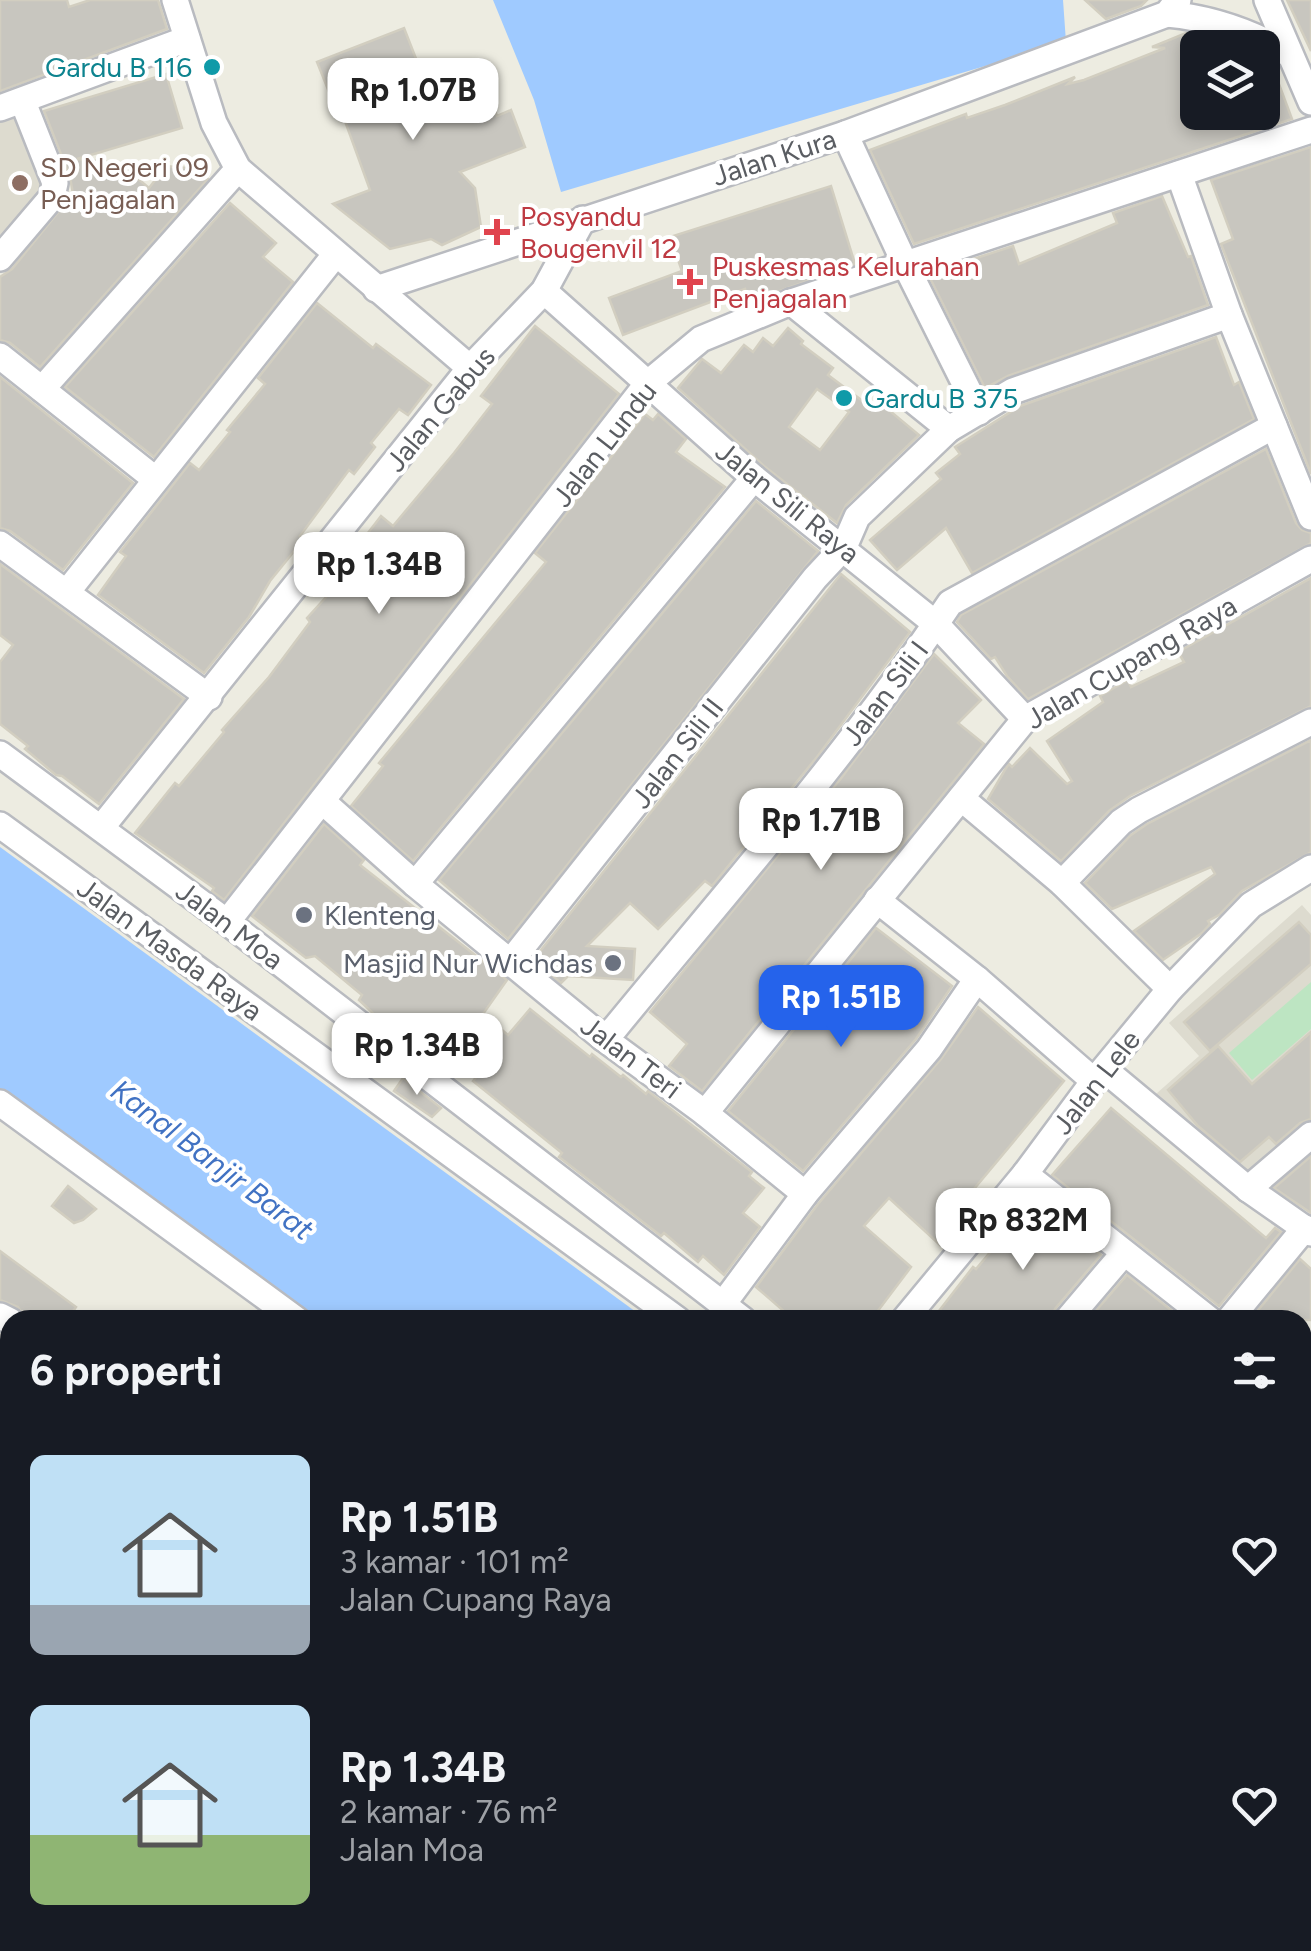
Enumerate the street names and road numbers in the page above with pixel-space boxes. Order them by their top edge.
street label: Jalan Kura [708,121,840,193]
street label: Jalan Gabus [378,340,502,478]
street label: Jalan Lundu [545,375,663,513]
street label: Jalan Sili Raya [709,434,867,570]
street label: Jalan Cupang Raya [1020,588,1242,736]
street label: Jalan Sili I [835,634,935,752]
street label: Jalan Sili II [624,691,730,815]
street label: Jalan Masda Raya [71,870,269,1028]
street label: Jalan Moa [169,874,291,976]
street label: Jalan Teri [574,1008,688,1106]
street label: Jalan Lele [1045,1023,1147,1141]

